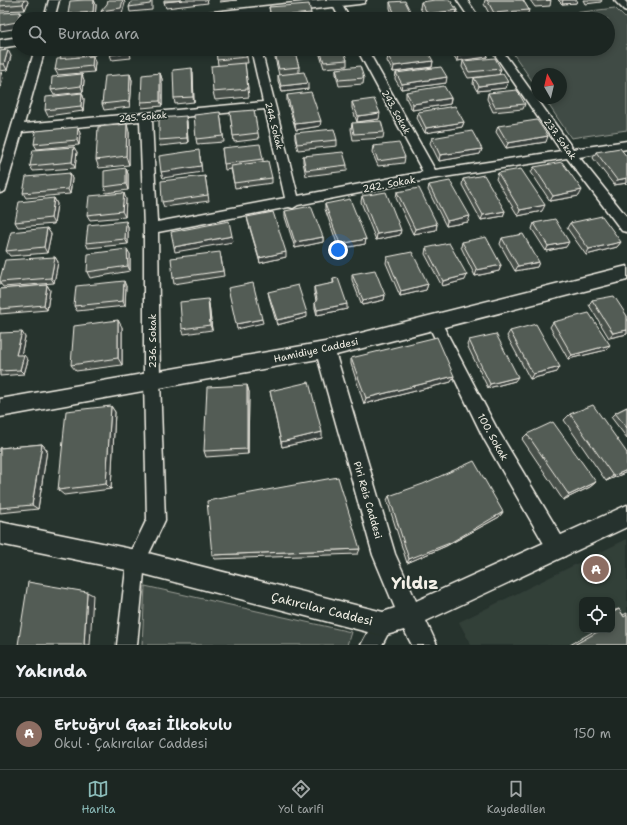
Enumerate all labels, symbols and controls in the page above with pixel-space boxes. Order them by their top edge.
search box [12,12,615,56]
icon: search [26,23,48,45]
text: Burada ara [58,24,139,44]
north arrow [531,68,567,104]
street label: 243. Sokak [379,88,413,136]
street label: 244. Sokak [262,101,286,151]
street label: 245. Sokak [118,109,168,125]
street label: 237. Sokak [541,116,579,162]
street label: 242. Sokak [361,172,417,196]
your location [328,240,348,260]
street label: 236. Sokak [146,313,159,368]
street label: Hamidiye Caddesi [272,335,360,365]
street label: 100. Sokak [475,411,511,463]
street label: Piri Reis Caddesi [351,460,385,540]
pin: A [583,554,609,584]
district label: Yıldız [391,572,439,594]
street label: Çakırcılar Caddesi [269,589,375,629]
map controls [579,597,615,633]
button: locate [579,597,615,633]
text: Yakında [16,660,87,682]
text: Ertuğrul Gazi İlkokulu [54,715,232,735]
text: A [24,725,34,742]
text: 150 m [573,725,611,742]
text: Okul · Çakırcılar Caddesi [54,735,208,752]
tab: Harita [81,778,115,817]
tab: Yol tarifi [278,778,324,817]
tab: Kaydedilen [487,778,546,817]

